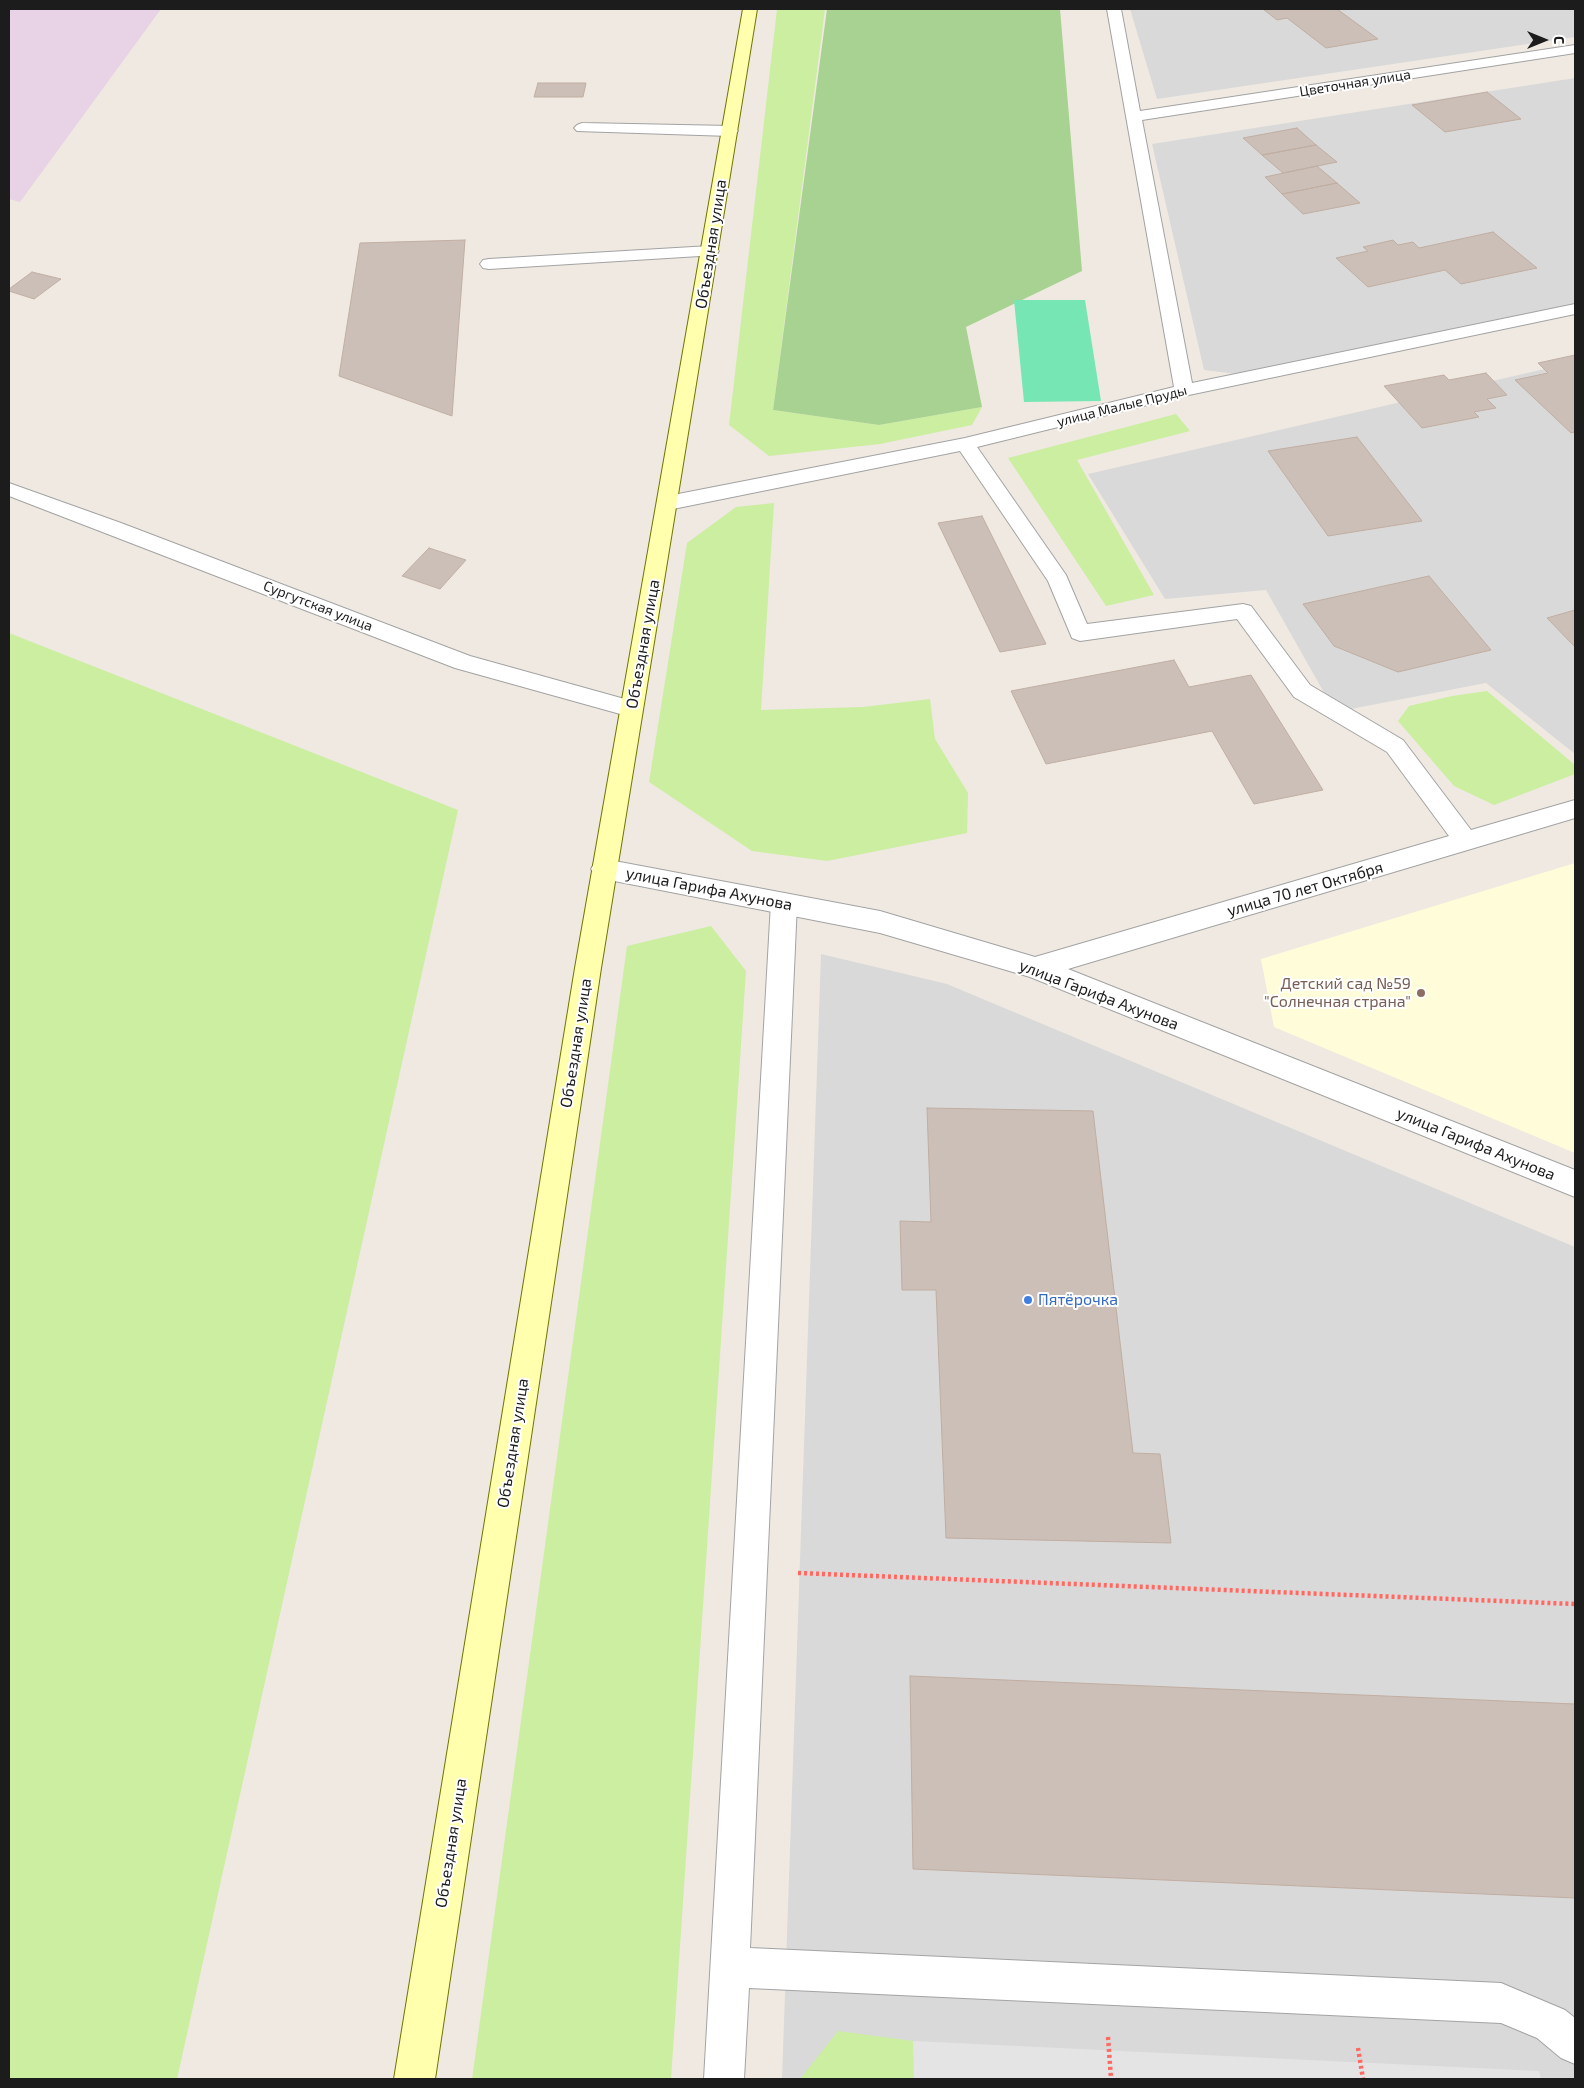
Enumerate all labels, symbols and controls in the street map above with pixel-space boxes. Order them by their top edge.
north arrow [1519,15,1569,65]
text: С [1551,36,1568,44]
street label: Цветочная улица [1298,66,1412,100]
street label: Объездная улица [691,178,731,310]
street label: улица Малые Пруды [1055,382,1189,430]
street label: Сургутская улица [261,577,375,635]
street label: Объездная улица [622,578,664,710]
street label: улица 70 лет Октября [1225,858,1385,920]
street label: улица Гарифа Ахунова [624,863,794,915]
street label: улица Гарифа Ахунова [1017,956,1181,1034]
place label: Детский сад №59 "Солнечная страна" [1264,974,1411,1012]
street label: Объездная улица [556,977,596,1109]
marker: Детский сад №59 "Солнечная страна" [1415,987,1427,999]
street label: улица Гарифа Ахунова [1394,1103,1558,1185]
place label: Пятёрочка [1038,1290,1118,1310]
marker: Пятёрочка [1022,1294,1034,1306]
street label: Объездная улица [493,1377,533,1509]
street label: Объездная улица [431,1777,471,1909]

